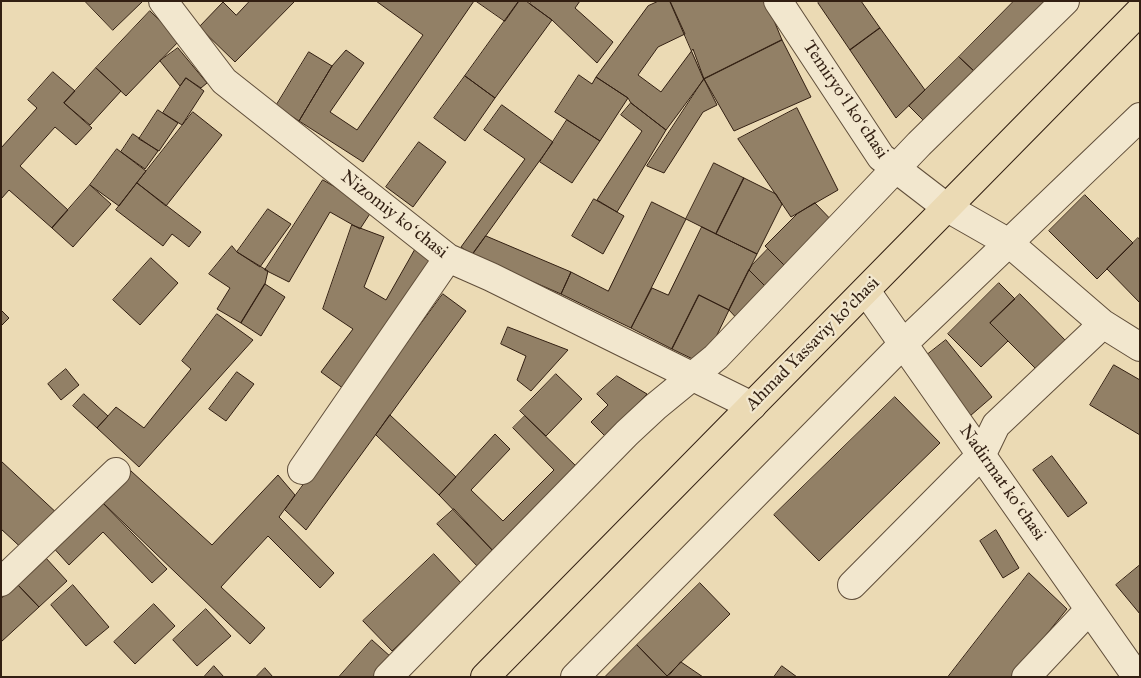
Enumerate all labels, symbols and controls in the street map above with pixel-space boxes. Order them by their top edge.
street label: Temiryoʻl koʻchasi [798,37,892,163]
street label: Nizomiy koʻchasi [336,167,452,263]
street label: Ahmad Yassaviy ko'chasi [742,273,884,415]
street label: Nadirmat koʻchasi [954,421,1050,545]

